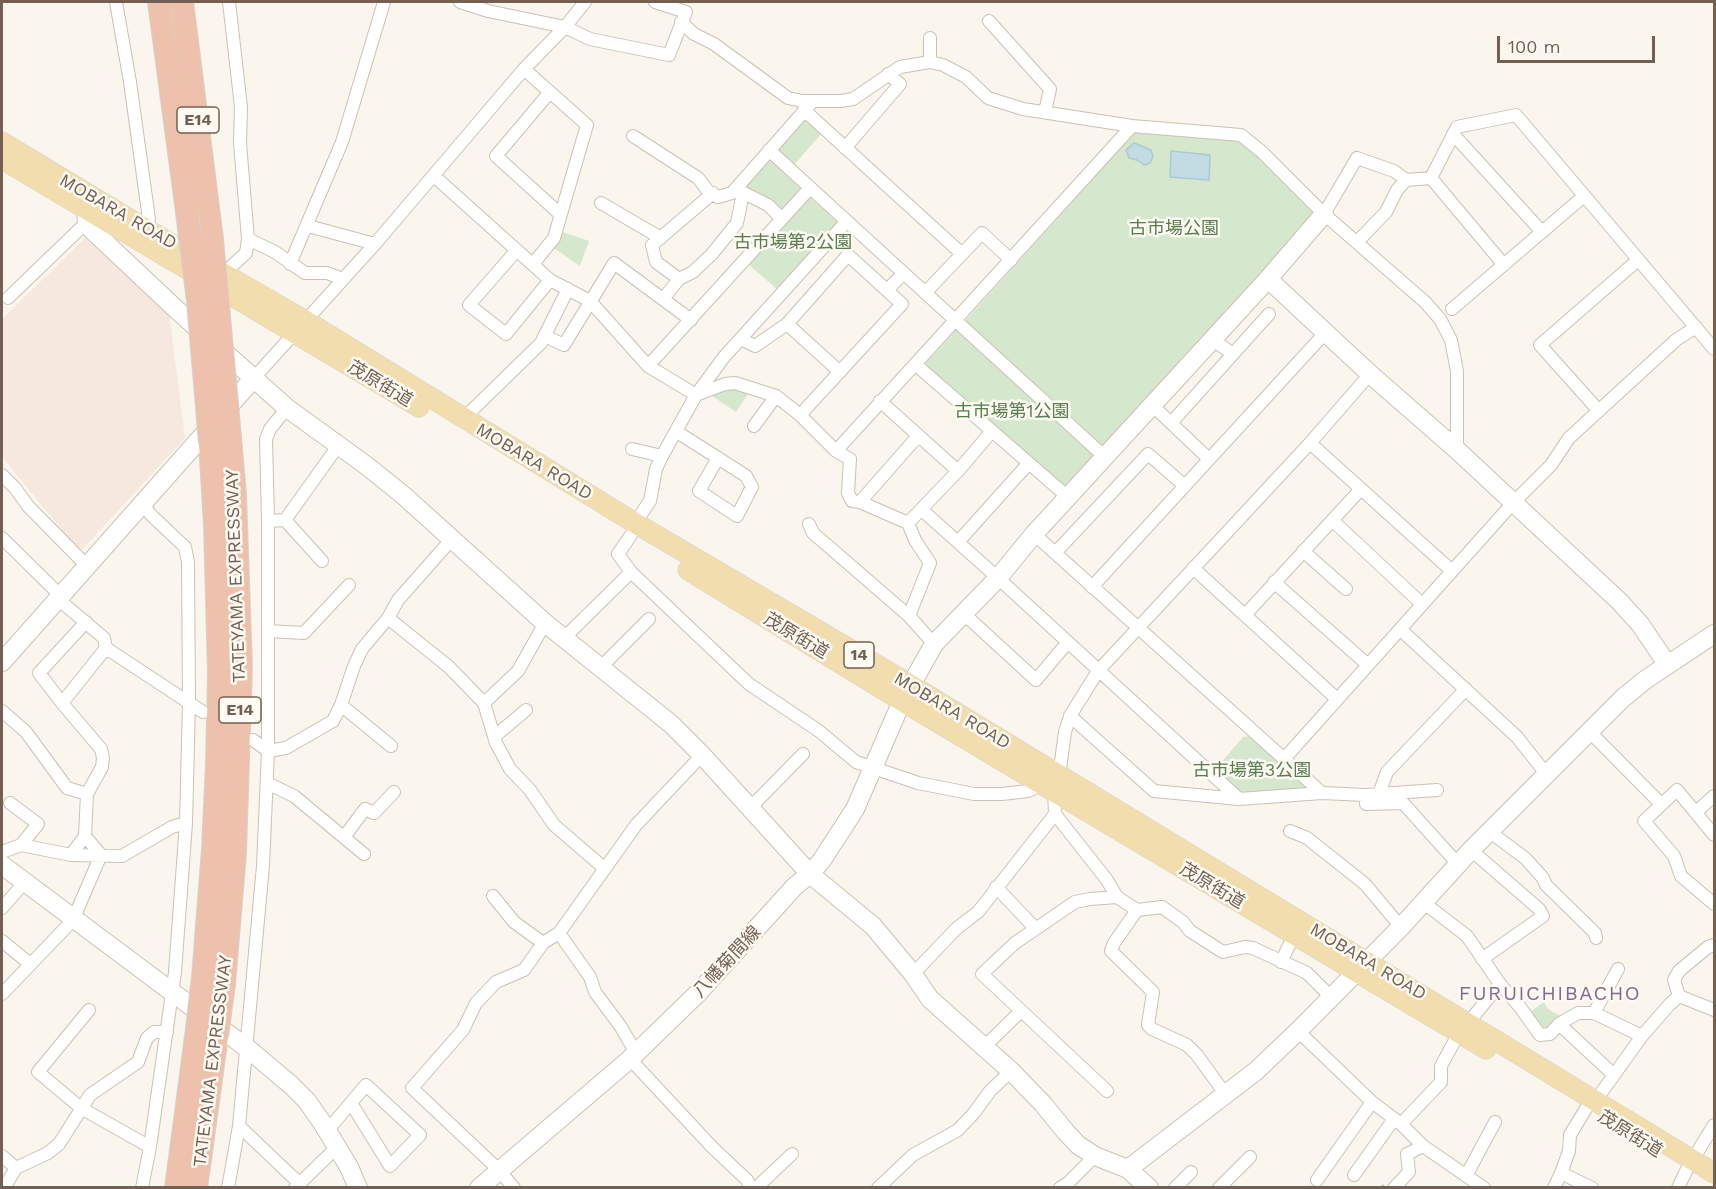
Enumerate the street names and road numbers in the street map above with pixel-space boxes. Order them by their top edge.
road number: E14 [177,107,219,133]
street label: MOBARA ROAD [55,170,181,254]
street label: 茂原街道 [344,356,416,412]
street label: MOBARA ROAD [472,419,596,505]
street label: TATEYAMA EXPRESSWAY [221,469,251,683]
street label: 茂原街道 [760,608,832,664]
road number: 14 [844,642,874,668]
street label: MOBARA ROAD [890,668,1014,754]
road number: E14 [219,697,261,723]
street label: 茂原街道 [1176,858,1248,914]
street label: MOBARA ROAD [1306,919,1430,1005]
street label: 八幡菊間線 [688,922,766,1002]
street label: TATEYAMA EXPRESSWAY [189,954,237,1168]
street label: 茂原街道 [1594,1106,1666,1162]

